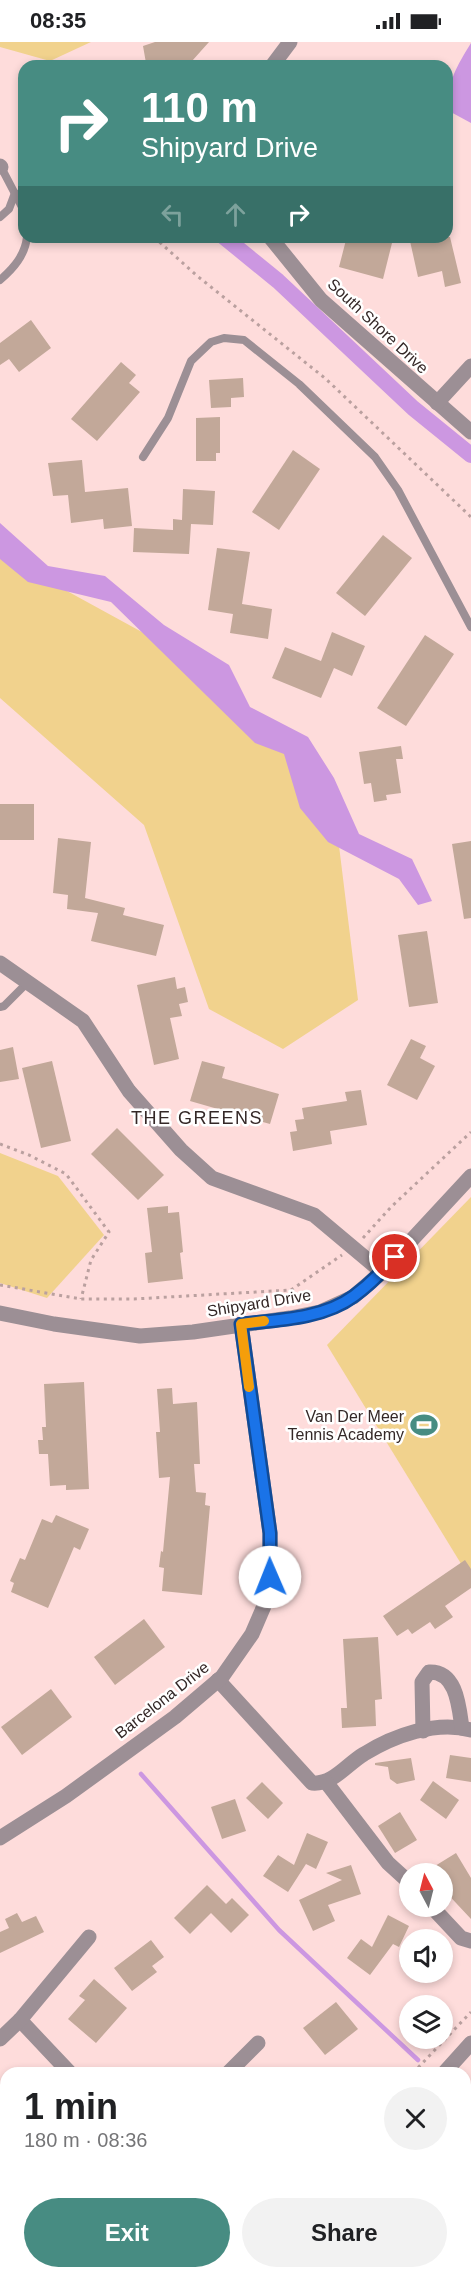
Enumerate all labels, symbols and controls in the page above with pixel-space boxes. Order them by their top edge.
text: 08:35 [30,8,86,33]
icon: right [42,84,120,162]
text: 110 m [141,84,258,131]
text: Shipyard Drive [141,133,318,163]
icon: left [156,198,189,231]
icon: ahead [219,198,252,231]
icon: right [282,198,315,231]
street label: South Shore Drive [324,275,432,377]
district label: THE GREENS [131,1108,263,1128]
pin [369,1231,420,1282]
icon: arrive [378,1240,411,1273]
street label: Shipyard Drive [206,1286,312,1320]
place label: Van Der Meer Tennis Academy [287,1408,405,1443]
sports icon: Van Der Meer Tennis Academy [409,1410,439,1440]
position arrow [238,1545,302,1609]
street label: Barcelona Drive [112,1658,212,1742]
north arrow [399,1863,453,1917]
map controls [399,1863,453,2049]
button: sound [399,1929,453,1983]
button: layers [399,1995,453,2049]
text: 1 min [24,2086,118,2127]
button: close [384,2087,447,2150]
text: 180 m · 08:36 [24,2129,147,2151]
button: Exit [24,2198,230,2267]
button: Share [242,2198,447,2267]

